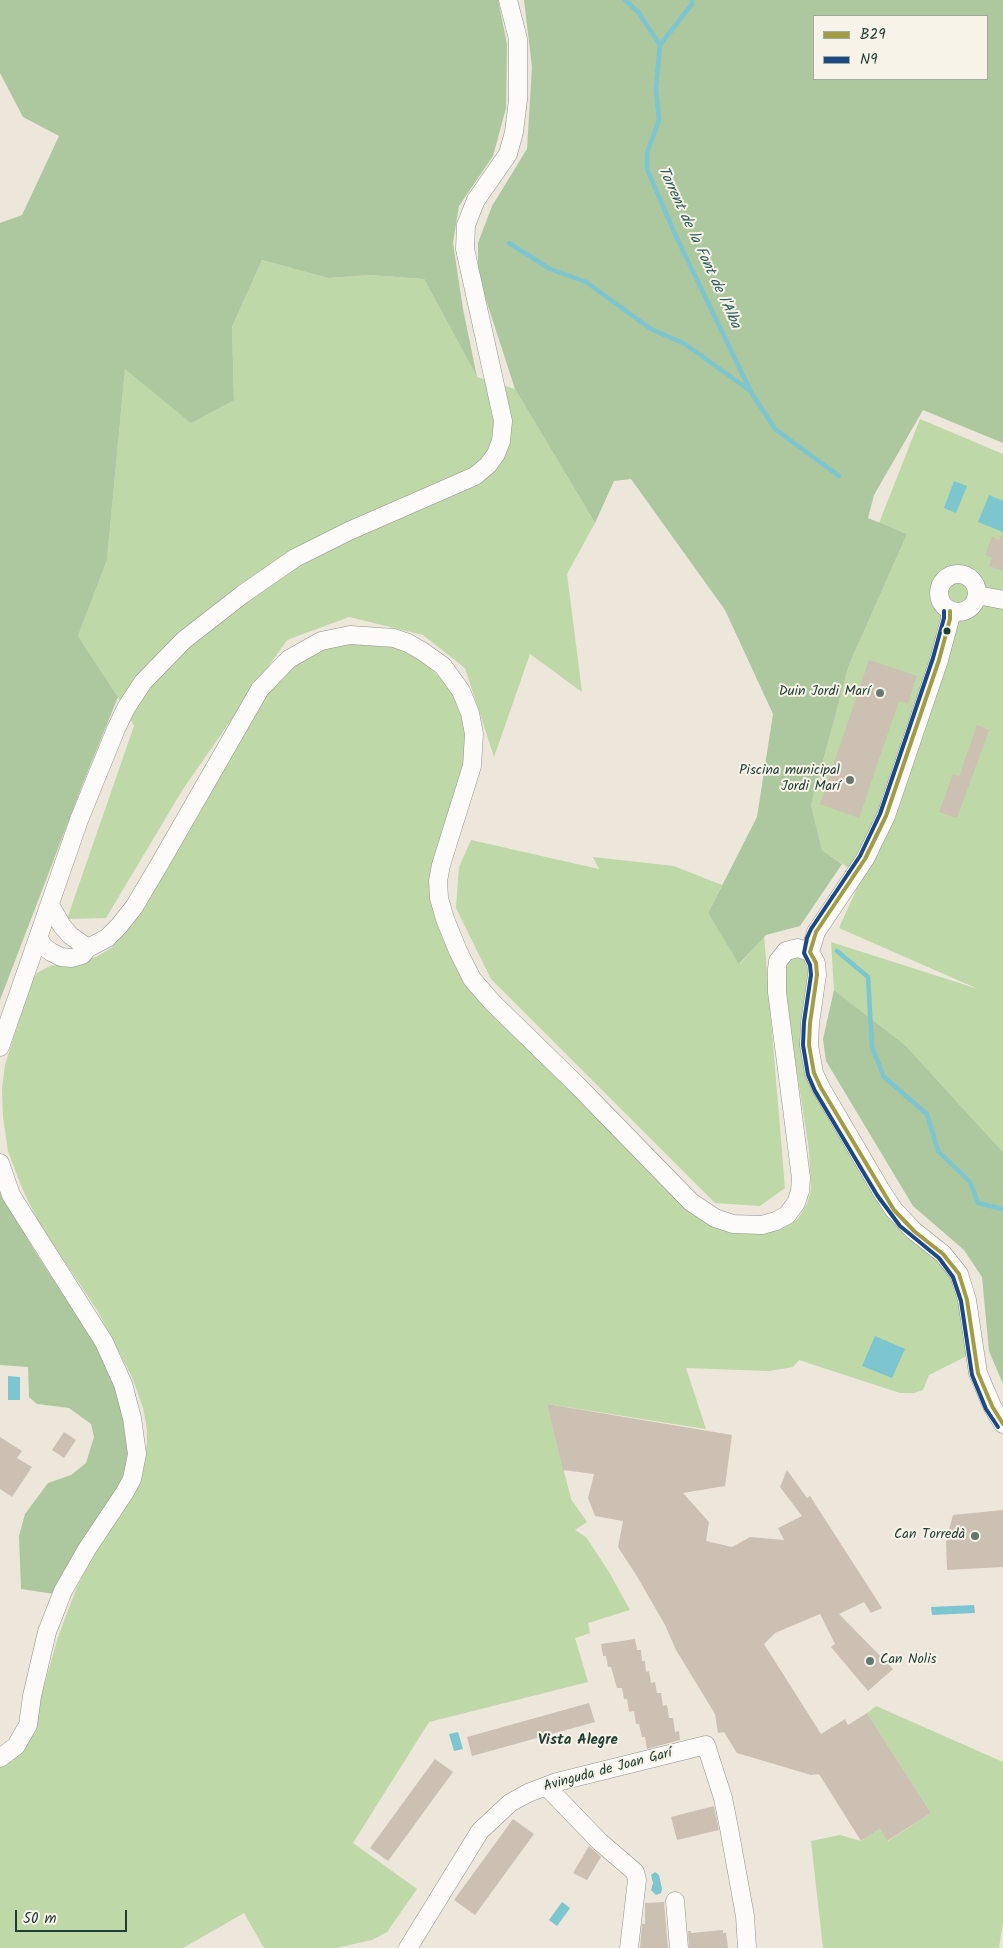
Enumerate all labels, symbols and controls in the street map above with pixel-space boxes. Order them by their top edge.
legend [813,15,988,80]
text: B29 [860,23,886,47]
text: N9 [860,48,877,72]
water label: Torrent de la Font de l'Alba [653,164,743,332]
unlabelled marker [942,626,952,636]
place label: Duin Jordi Marí [779,685,870,701]
marker: Duin Jordi Marí [874,687,886,699]
place label: Piscina municipal Jordi Marí [739,764,840,796]
marker: Piscina municipal Jordi Marí [844,774,856,786]
place label: Can Torredà [894,1528,965,1544]
marker: Can Torredà [969,1530,981,1542]
place label: Can Nolis [880,1653,937,1669]
marker: Can Nolis [864,1655,876,1667]
district label: Vista Alegre [538,1732,618,1750]
street label: Avinguda de Joan Garí [542,1746,674,1796]
scale bar [18,1900,130,1932]
text: 50 m [23,1907,57,1931]

